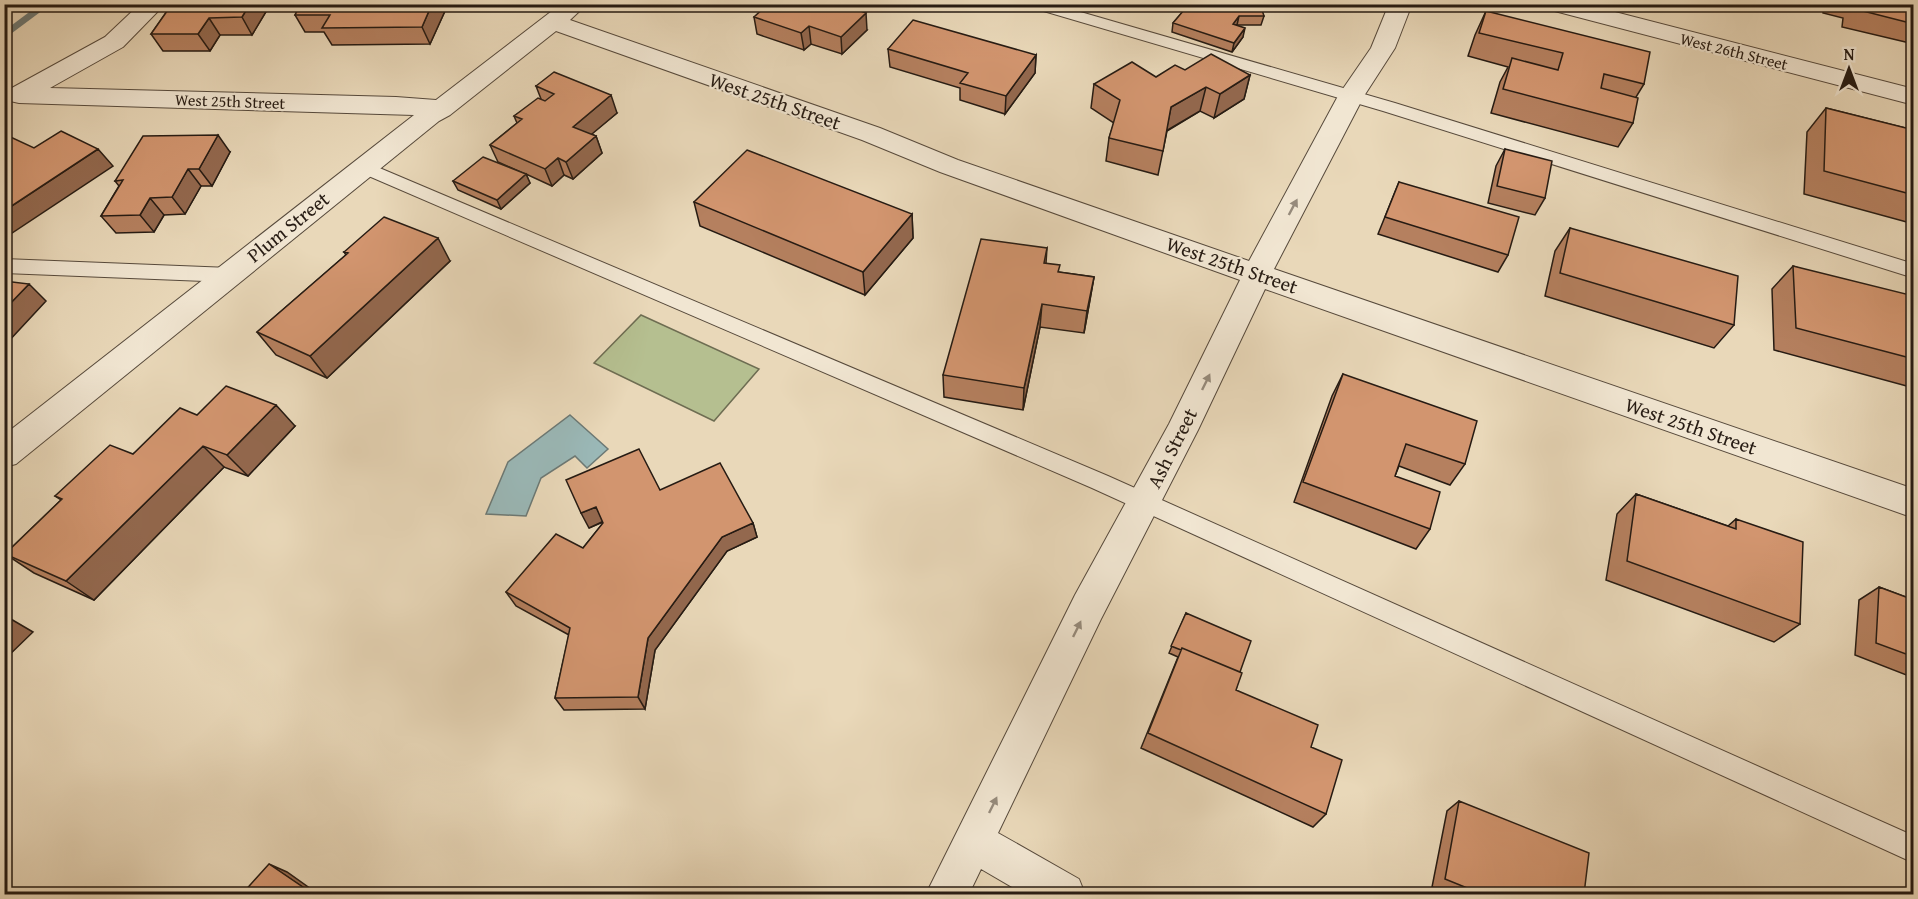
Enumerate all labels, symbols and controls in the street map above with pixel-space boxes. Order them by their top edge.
street label: West 26th Street [1678,26,1791,76]
north arrow [1819,39,1879,99]
text: N [1844,42,1855,66]
street label: West 25th Street [705,64,845,137]
street label: West 25th Street [175,87,286,115]
street label: Plum Street [240,184,335,269]
one-way arrow [1288,199,1298,216]
street label: West 25th Street [1162,228,1302,301]
one-way arrow [1201,373,1210,390]
street label: West 25th Street [1621,389,1761,462]
street label: Ash Street [1139,403,1204,493]
one-way arrow [1072,621,1082,638]
one-way arrow [987,796,997,814]

